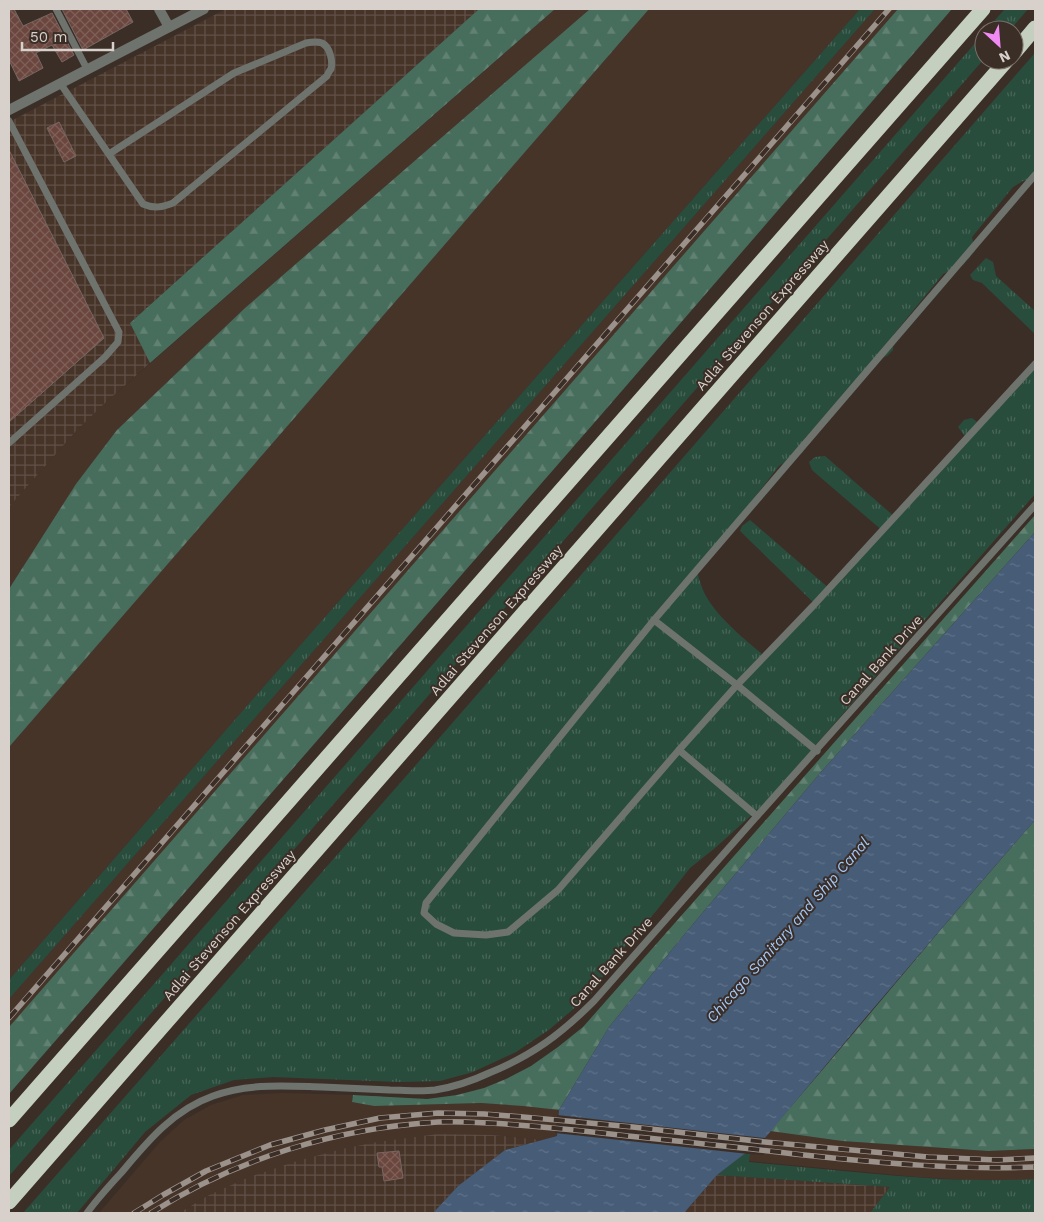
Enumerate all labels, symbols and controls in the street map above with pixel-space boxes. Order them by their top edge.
scale bar [22,20,114,52]
north arrow [974,20,1024,70]
text: 50 m [30,28,67,46]
text: N [997,47,1013,66]
street label: Adlai Stevenson Expressway [692,236,832,393]
street label: Adlai Stevenson Expressway [426,541,566,698]
street label: Canal Bank Drive [836,612,926,708]
water label: Chicago Sanitary and Ship Canal [703,833,874,1026]
street label: Adlai Stevenson Expressway [159,846,299,1003]
street label: Canal Bank Drive [566,914,656,1010]

